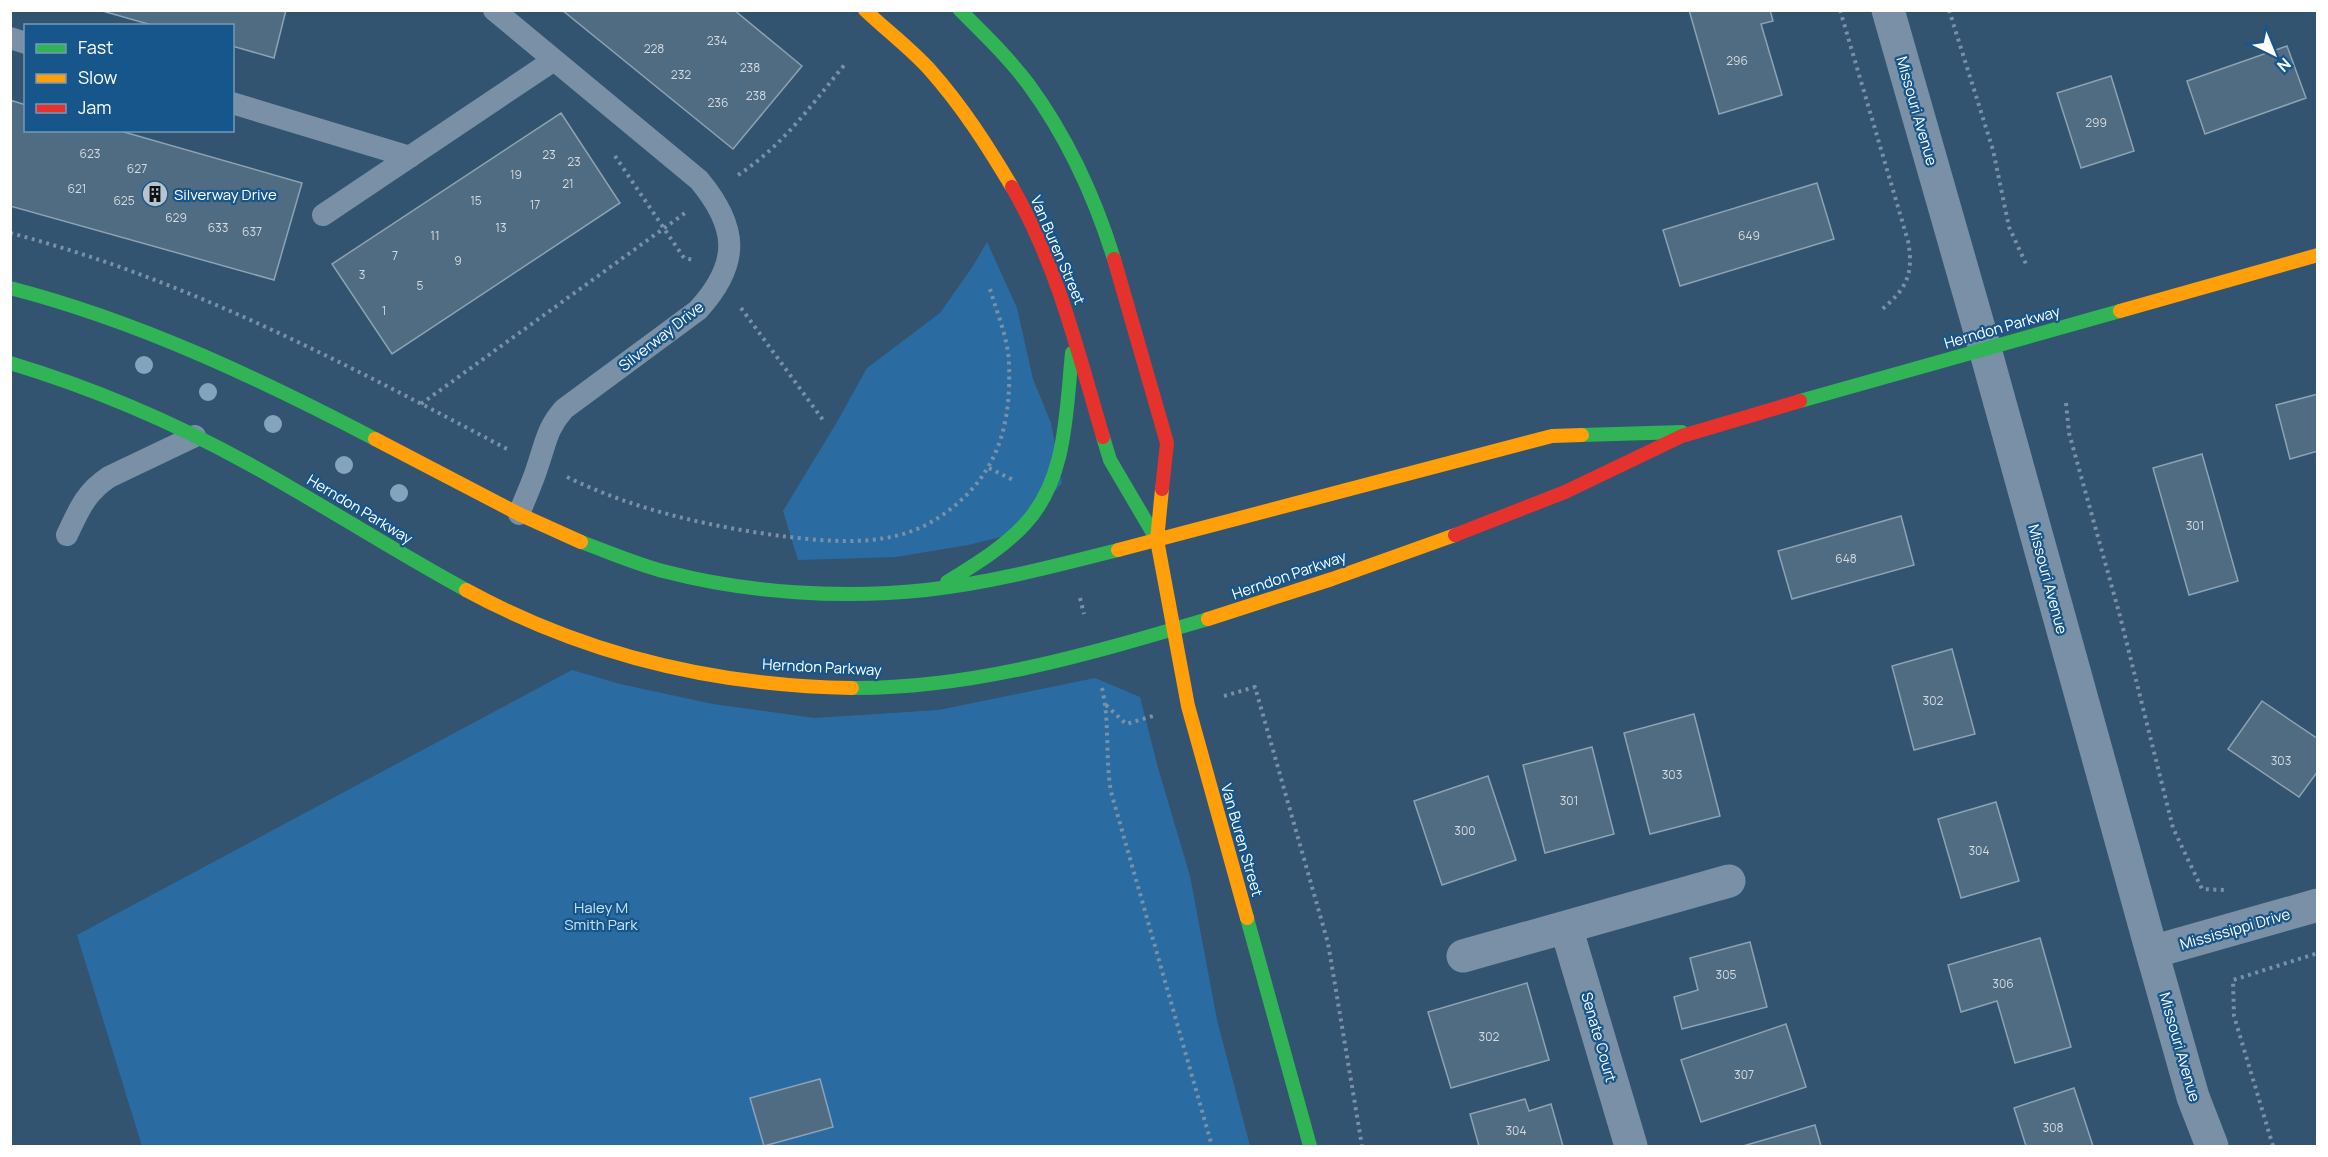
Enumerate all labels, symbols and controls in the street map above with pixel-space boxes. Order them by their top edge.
legend [24,24,234,132]
north arrow [2244,24,2304,84]
house number: 234 [707,32,727,49]
text: Fast [78,35,113,59]
house number: 228 [644,40,664,57]
house number: 296 [1726,52,1748,69]
text: N [2273,53,2296,77]
street label: Missouri Avenue [1891,54,1943,168]
house number: 238 [740,59,760,76]
text: Slow [78,65,118,89]
house number: 232 [671,66,691,83]
house number: 238 [746,87,766,104]
house number: 236 [708,94,728,111]
text: Jam [78,95,112,119]
house number: 299 [2085,114,2107,131]
house number: 623 [80,145,100,162]
house number: 23 [542,146,556,163]
house number: 23 [567,153,581,170]
house number: 627 [127,160,147,177]
house number: 19 [510,166,522,183]
house number: 21 [562,175,574,192]
building icon: Silverway Drive [140,179,170,209]
house number: 621 [68,180,86,197]
place label: Silverway Drive [174,184,277,205]
house number: 625 [113,192,135,209]
house number: 15 [470,192,482,209]
street label: Van Buren Street [1026,192,1090,308]
house number: 17 [530,196,540,213]
house number: 629 [165,209,187,226]
house number: 633 [208,219,228,236]
house number: 13 [495,219,507,236]
house number: 637 [242,223,262,240]
house number: 11 [430,227,440,244]
house number: 649 [1738,227,1760,244]
house number: 7 [392,247,398,264]
house number: 9 [454,252,462,269]
house number: 3 [359,266,365,283]
house number: 5 [417,277,424,294]
street label: Silverway Drive [614,296,708,376]
street label: Herndon Parkway [1942,300,2063,354]
house number: 1 [382,302,386,319]
street label: Herndon Parkway [303,469,417,549]
house number: 301 [2186,517,2204,534]
street label: Missouri Avenue [2023,522,2073,636]
street label: Herndon Parkway [1229,546,1349,604]
house number: 648 [1835,550,1857,567]
street label: Herndon Parkway [762,653,882,681]
house number: 302 [1923,692,1944,709]
house number: 303 [2271,752,2291,769]
house number: 303 [1662,766,1682,783]
street label: Van Buren Street [1216,781,1268,899]
house number: 301 [1560,792,1578,809]
house number: 300 [1454,822,1476,839]
house number: 304 [1968,842,1990,859]
park label: Haley M Smith Park [564,897,638,935]
street label: Mississippi Drive [2177,903,2293,955]
house number: 305 [1716,966,1737,983]
house number: 306 [1992,975,2014,992]
street label: Senate Court [1576,990,1622,1084]
street label: Missouri Avenue [2154,990,2206,1104]
house number: 302 [1479,1028,1500,1045]
house number: 307 [1734,1066,1754,1083]
house number: 308 [2043,1119,2063,1136]
house number: 304 [1505,1122,1527,1139]

